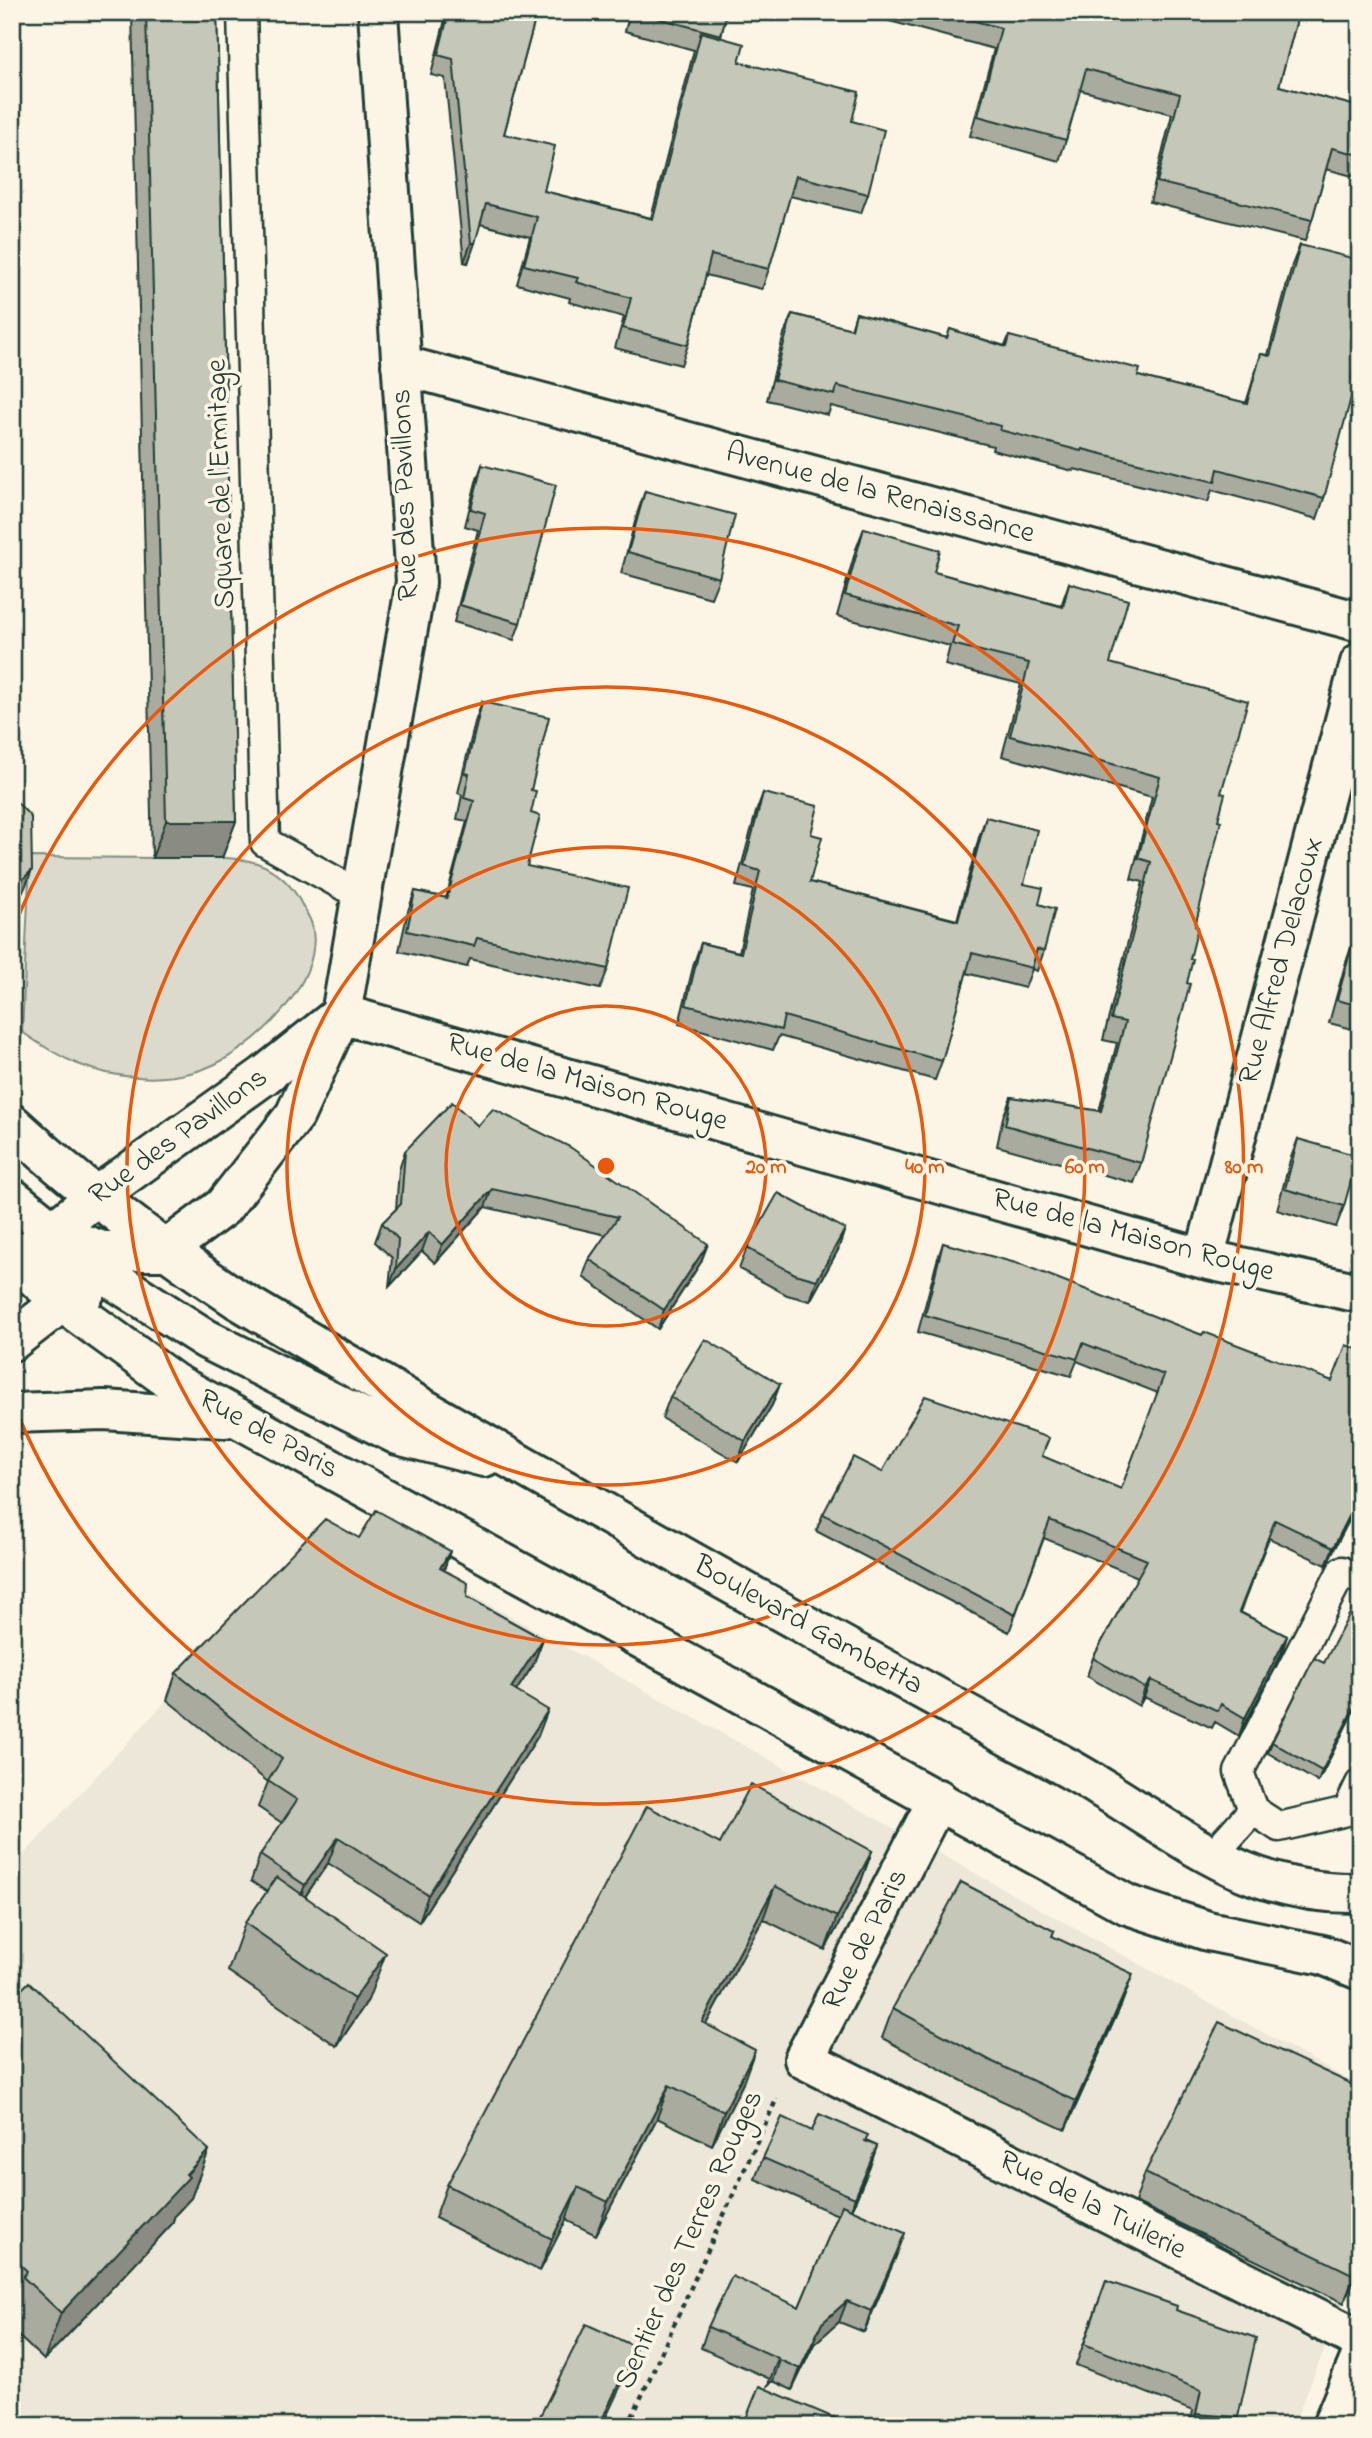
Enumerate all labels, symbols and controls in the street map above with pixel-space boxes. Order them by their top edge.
street label: Square de l'Ermitage [196,357,248,610]
street label: Rue des Pavillons [380,388,432,602]
street label: Avenue de la Renaissance [721,432,1040,557]
street label: Rue Alfred Delacoux [1228,832,1336,1090]
street label: Rue de la Maison Rouge [441,1022,733,1144]
street label: Rue des Pavillons [80,1057,278,1217]
text: 20 m [744,1153,787,1183]
text: 40 m [905,1153,945,1183]
text: 60 m [1065,1153,1105,1183]
text: 80 m [1224,1153,1263,1183]
centre of rings [594,1154,618,1178]
street label: Rue de la Maison Rouge [987,1177,1279,1295]
street label: Rue de Paris [190,1378,346,1492]
street label: Boulevard Gambetta [684,1544,931,1707]
street label: Rue de Paris [811,1861,921,2019]
street label: Sentier des Terres Rouges [604,2083,776,2397]
street label: Rue de la Tuilerie [990,2140,1194,2273]

